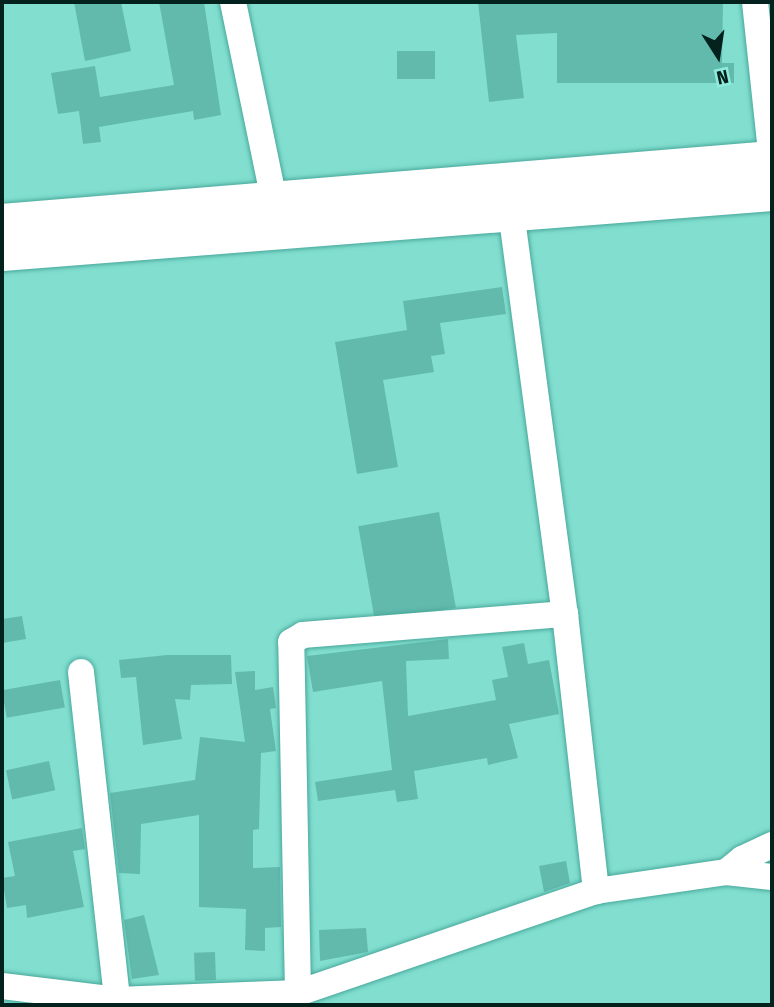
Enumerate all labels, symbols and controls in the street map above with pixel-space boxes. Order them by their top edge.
north arrow [683,21,753,91]
text: N [715,65,730,89]

